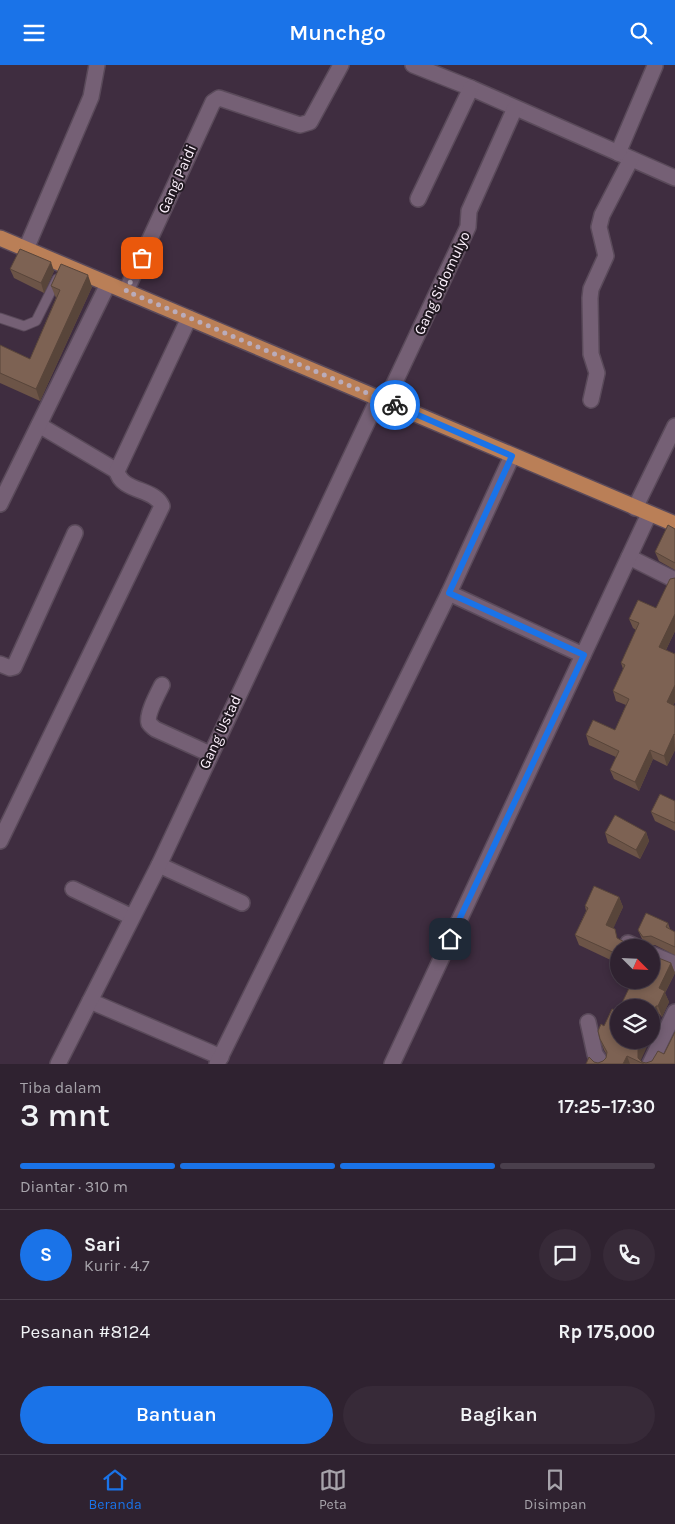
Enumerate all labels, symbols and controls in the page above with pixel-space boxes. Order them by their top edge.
icon: menu [20,19,48,47]
icon: search [627,19,655,47]
text: Munchgo [289,20,386,46]
street label: Gang Paidi [154,142,200,216]
street label: Gang Sidomulyo [410,228,474,338]
pin [121,237,163,279]
icon: bag [128,244,156,272]
courier [370,380,420,430]
icon: bike [381,391,409,419]
street label: Gang Ustad [195,692,245,772]
pin [429,918,471,960]
icon: home [436,925,464,953]
north arrow [610,939,660,989]
map controls [610,939,660,1049]
button: layers [610,999,660,1049]
text: Tiba dalam [20,1078,101,1097]
text: 17:25–17:30 [558,1096,655,1118]
text: 3 mnt [20,1097,110,1134]
text: Diantar · 310 m [20,1177,128,1196]
button: chat [539,1229,591,1281]
button: phone [603,1229,655,1281]
text: Sari [84,1234,121,1256]
text: S [40,1244,52,1266]
text: Kurir · 4.7 [84,1256,150,1275]
text: Pesanan #8124 [20,1321,150,1343]
text: Rp 175,000 [558,1321,655,1343]
button: Bantuan [20,1386,333,1444]
button: Bagikan [343,1386,655,1444]
tab: Beranda [89,1466,142,1513]
tab: Peta [319,1466,347,1513]
tab: Disimpan [524,1466,586,1513]

